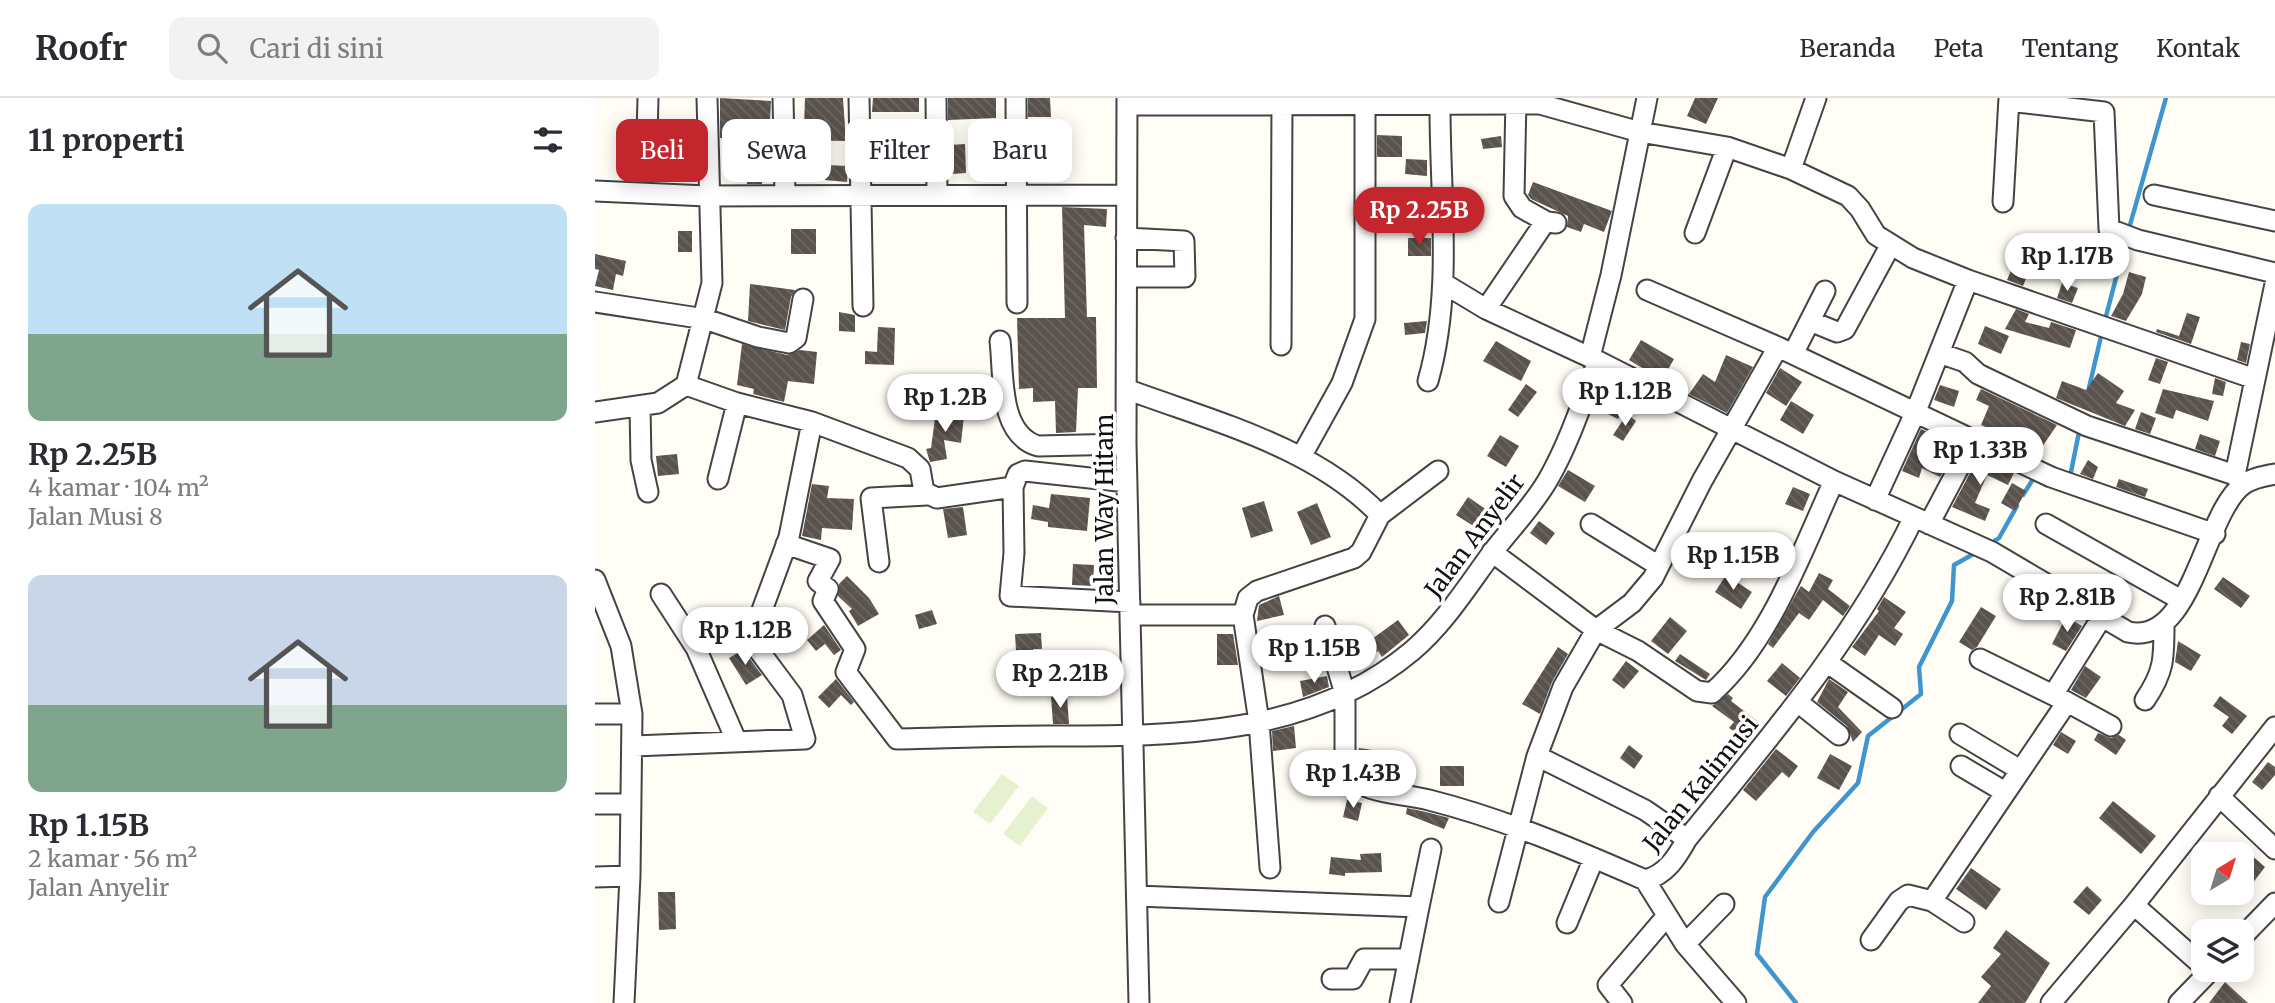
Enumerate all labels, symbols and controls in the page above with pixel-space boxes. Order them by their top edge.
search box [169,17,659,80]
text: Roofr [35,28,127,69]
icon: search [193,29,231,67]
text: Cari di sini [249,32,384,65]
text: Beranda [1800,33,1896,64]
text: Peta [1934,33,1984,64]
text: Tentang [2022,33,2118,64]
text: Kontak [2156,33,2240,64]
chip: Beli [616,119,708,182]
chip: Sewa [722,119,831,182]
chip: Filter [845,119,954,182]
chip: Baru [968,119,1072,182]
text: 11 properti [28,121,185,159]
icon: filters [529,121,567,159]
pin: Rp 2.25B [1347,188,1491,247]
text: Rp 2.25B [1370,195,1468,224]
pin: Rp 1.17B [1995,234,2139,293]
text: Rp 1.17B [2021,241,2113,270]
icon: home [235,250,361,376]
pin: Rp 1.12B [1553,368,1697,428]
pin: Rp 1.2B [880,374,1010,434]
text: Rp 1.12B [1578,376,1672,405]
text: Rp 1.2B [903,382,987,411]
street label: Jalan Way Hitam [1089,413,1120,605]
pin: Rp 1.33B [1908,428,2052,487]
text: Rp 2.25B [28,435,157,473]
text: Rp 1.33B [1933,435,2027,464]
street label: Jalan Anyelir [1417,467,1532,605]
text: 4 kamar · 104 m² [28,473,209,502]
text: Jalan Musi 8 [28,502,163,531]
pin: Rp 1.15B [1661,532,1805,592]
text: Rp 1.15B [1687,540,1779,569]
pin: Rp 2.81B [1995,574,2139,634]
text: Rp 2.81B [2019,582,2115,611]
pin: Rp 1.12B [673,608,817,667]
text: Rp 1.12B [698,615,792,644]
icon: home [235,621,361,747]
pin: Rp 1.15B [1242,626,1386,685]
text: Rp 1.15B [1268,633,1360,662]
pin: Rp 2.21B [988,650,1132,710]
text: Rp 2.21B [1012,658,1108,687]
street label: Jalan Kalimusi [1636,709,1765,859]
pin: Rp 1.43B [1281,750,1425,810]
text: Rp 1.43B [1305,758,1401,787]
text: Rp 1.15B [28,806,149,844]
north arrow [2191,842,2254,905]
map controls [2191,842,2254,982]
text: 2 kamar · 56 m² [28,844,197,873]
text: Jalan Anyelir [28,873,169,902]
button: layers [2191,919,2254,982]

